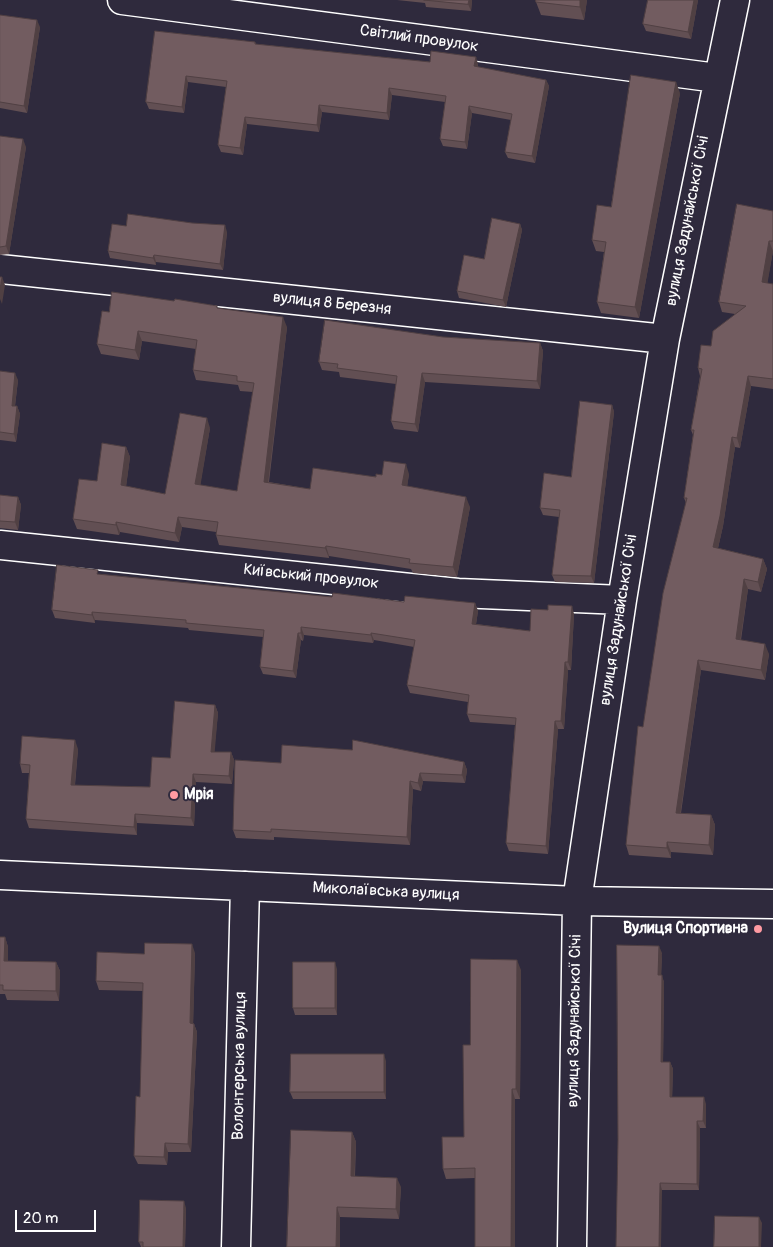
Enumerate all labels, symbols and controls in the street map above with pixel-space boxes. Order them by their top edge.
street label: Світлий провулок [358,21,480,57]
street label: вулиця Задунайської Січі [662,134,714,308]
street label: вулиця 8 Березня [272,288,392,320]
street label: вулиця Задунайської Січі [596,533,642,707]
street label: Київський провулок [242,560,380,594]
place label: Мрія [184,785,213,805]
marker: Мрія [168,789,180,801]
street label: Миколаївська вулиця [312,879,460,905]
place label: Вулиця Спортивна [623,919,748,939]
marker: Вулиця Спортивна [752,923,764,935]
street label: вулиця Задунайської Січі [564,934,586,1108]
street label: Волонтерська вулиця [229,992,251,1140]
scale bar [18,1200,99,1232]
text: 20 m [23,1209,58,1228]

